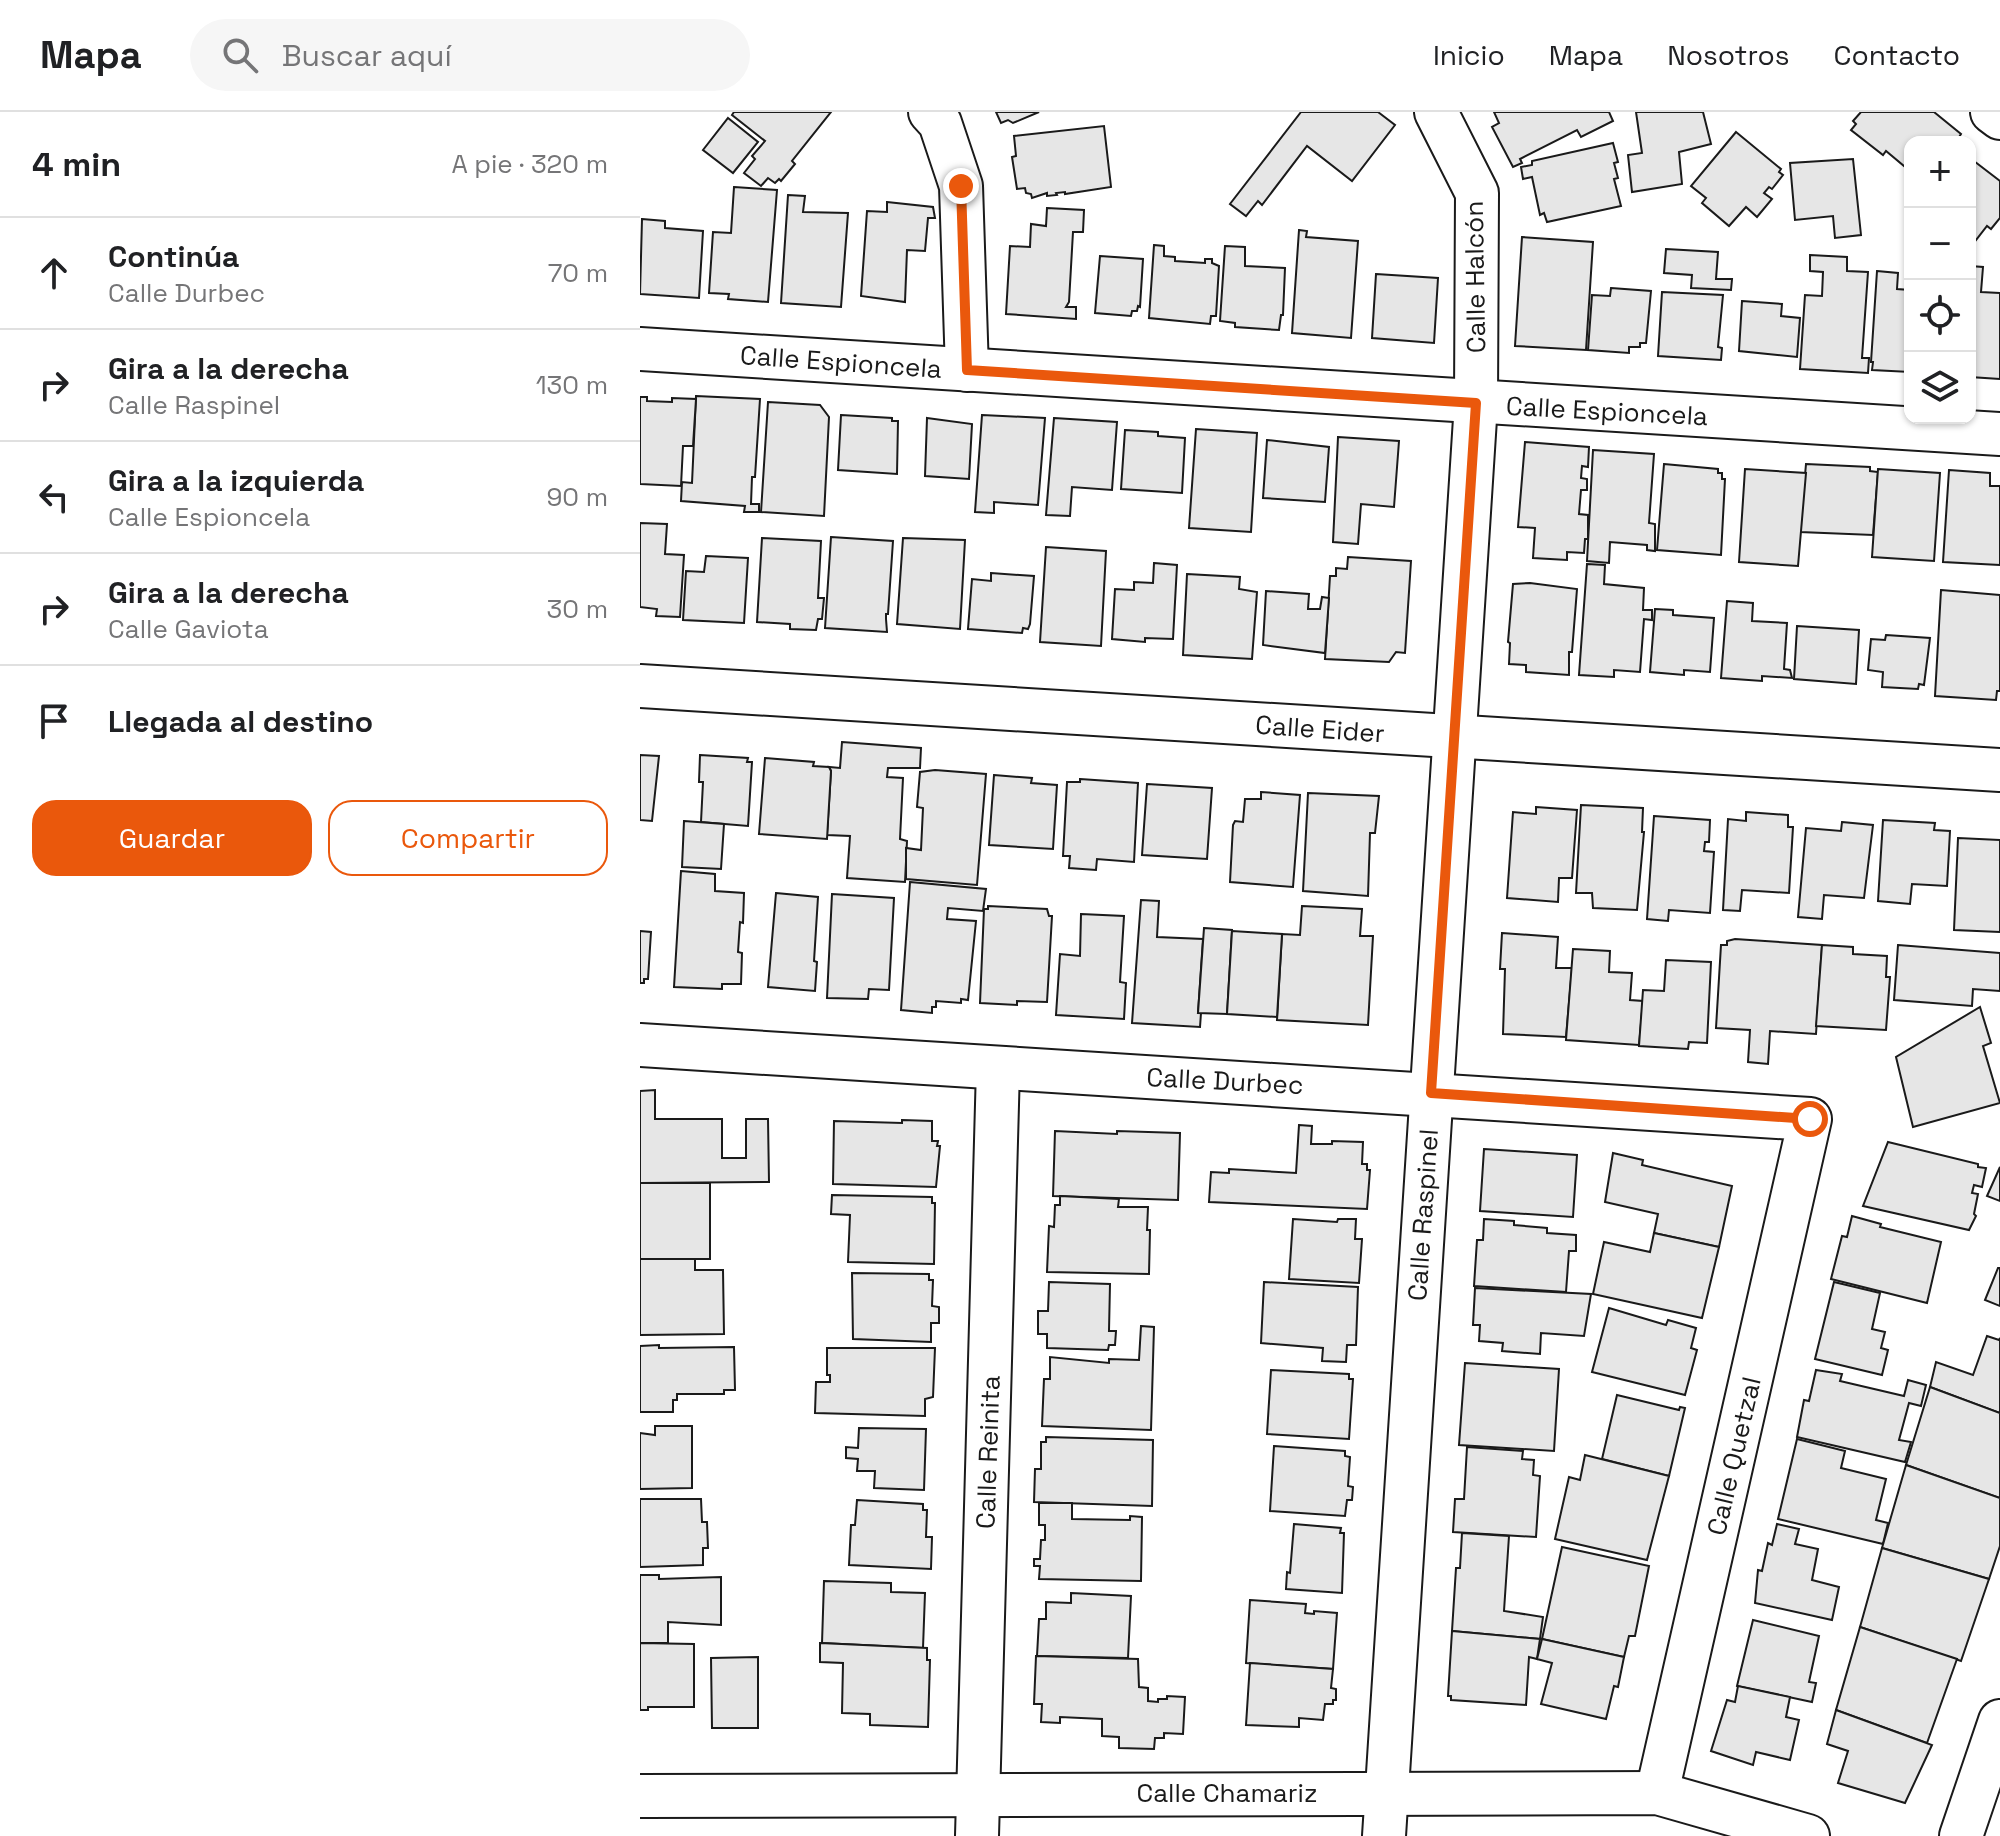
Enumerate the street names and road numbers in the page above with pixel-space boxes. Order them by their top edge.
street label: Calle Halcón [1457,201,1493,353]
street label: Calle Espioncela [739,338,943,386]
street label: Calle Espioncela [1505,389,1709,433]
street label: Calle Eider [1254,708,1386,750]
street label: Calle Durbec [1146,1060,1304,1102]
street label: Calle Raspinel [1400,1128,1446,1302]
street label: Calle Quetzal [1699,1374,1769,1538]
street label: Calle Reinita [968,1375,1008,1529]
street label: Calle Chamariz [1136,1776,1318,1810]

